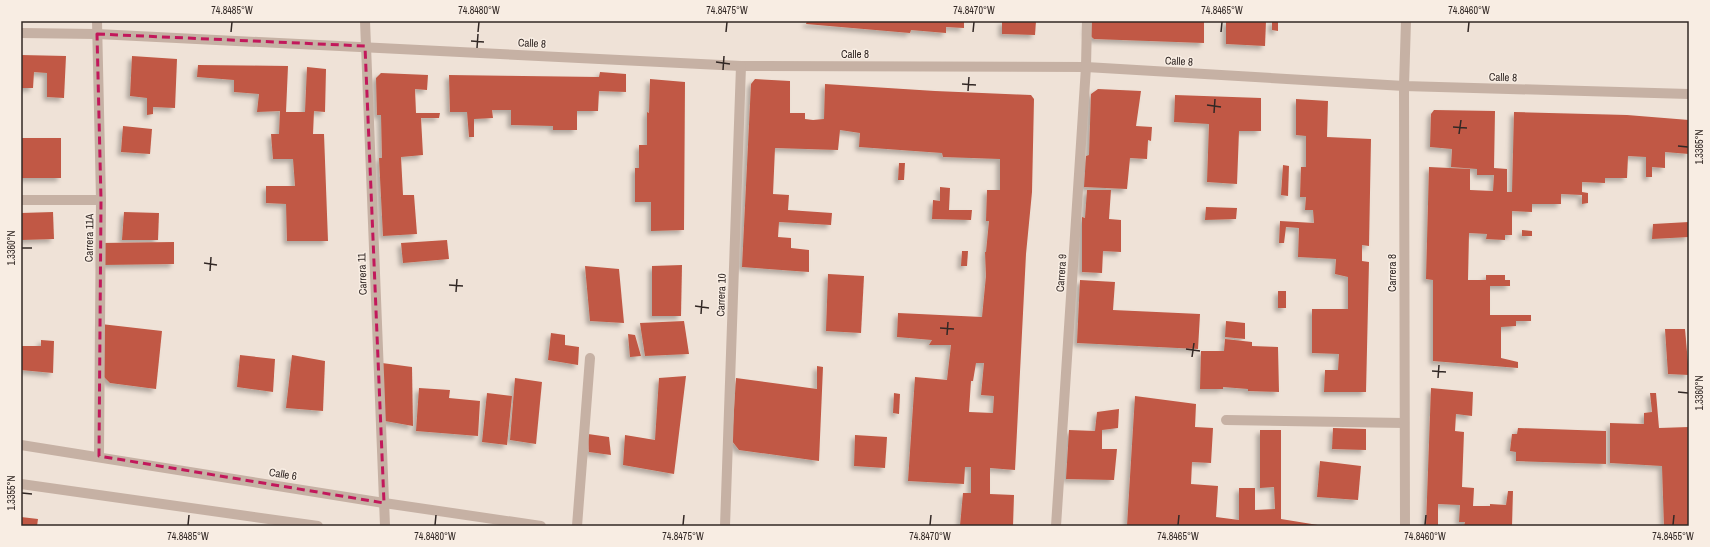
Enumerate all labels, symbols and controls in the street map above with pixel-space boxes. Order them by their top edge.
text: 74.8485°W [211,4,253,17]
text: 74.8480°W [458,4,500,17]
text: 74.8475°W [706,4,748,17]
text: 74.8470°W [953,4,995,17]
text: 74.8465°W [1201,4,1243,17]
text: 74.8460°W [1448,4,1490,17]
street label: Calle 8 [518,35,546,51]
street label: Calle 8 [841,47,869,61]
street label: Calle 8 [1165,53,1193,69]
street label: Calle 8 [1489,70,1517,84]
text: 1.3365°N [1693,129,1706,165]
street label: Carrera 11A [82,213,96,262]
text: 1.3360°N [5,230,18,266]
street label: Carrera 11 [354,253,370,295]
street label: Carrera 9 [1053,254,1069,292]
street label: Carrera 8 [1385,254,1399,292]
street label: Carrera 10 [713,273,729,317]
text: 1.3360°N [1693,375,1706,411]
street label: Calle 6 [268,465,298,483]
text: 1.3355°N [5,475,18,511]
text: 74.8485°W [167,530,209,543]
text: 74.8480°W [414,530,456,543]
text: 74.8475°W [662,530,704,543]
text: 74.8470°W [909,530,951,543]
text: 74.8465°W [1157,530,1199,543]
text: 74.8460°W [1404,530,1446,543]
text: 74.8455°W [1652,530,1694,543]

